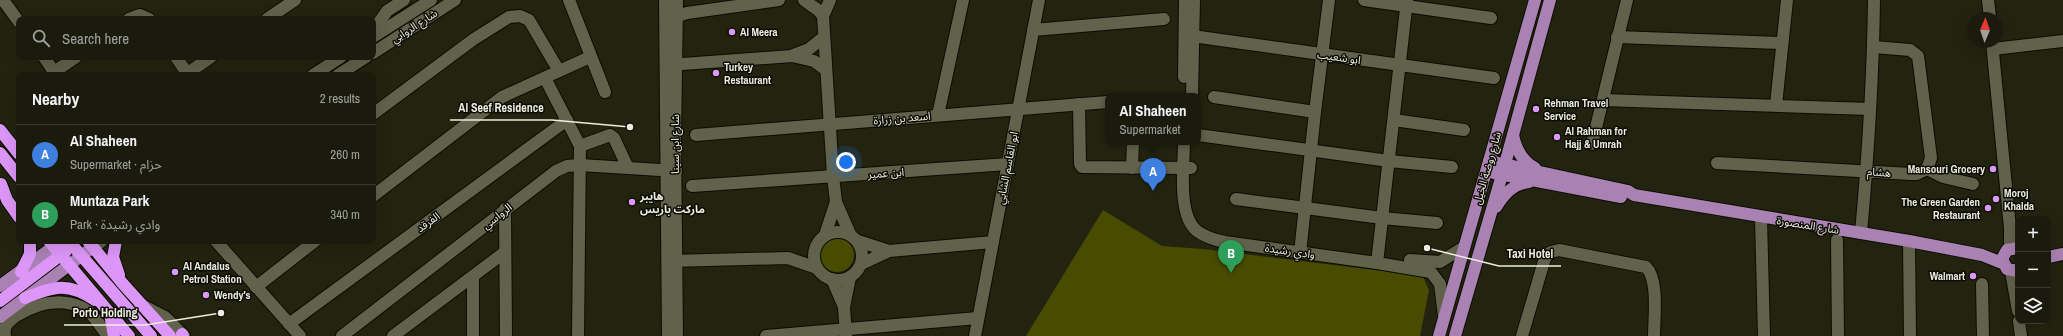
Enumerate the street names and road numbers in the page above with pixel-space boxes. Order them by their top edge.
street label: شارع الروابي [388,6,441,48]
street label: ابو شعيب [1316,47,1362,67]
street label: اسعد بن زرارة [873,109,931,128]
street label: شارع ابن سينا [668,114,683,174]
street label: ابو القاسم الشابي [993,130,1023,206]
street label: شارع روضة الخيل [1470,130,1505,206]
street label: هشام [1866,164,1892,181]
street label: ابن عمير [866,165,905,181]
street label: الرواسي [479,200,516,234]
street label: الفرقد [413,209,443,235]
street label: شارع المنصورة [1776,213,1841,238]
street label: وادي رشيدة [1264,241,1316,264]

